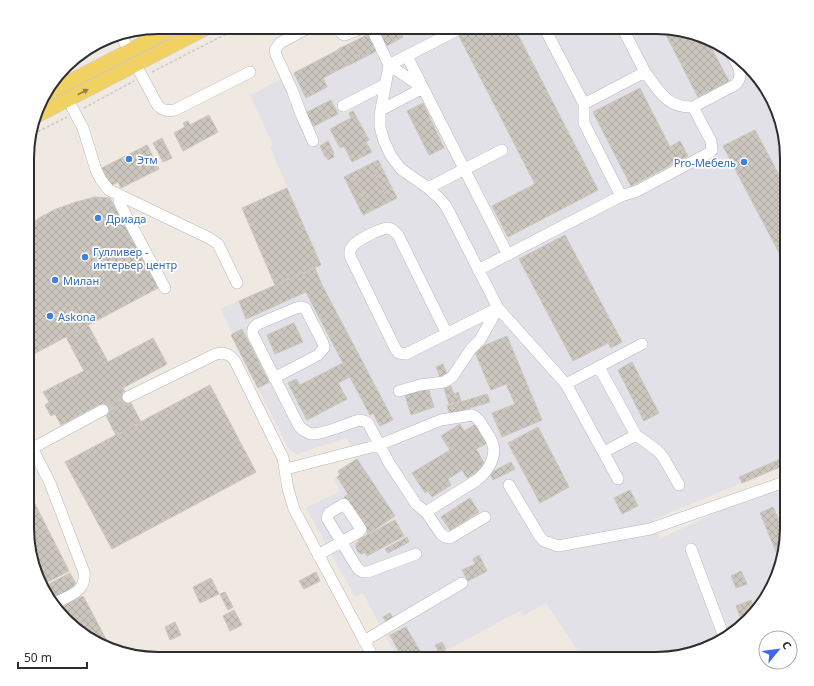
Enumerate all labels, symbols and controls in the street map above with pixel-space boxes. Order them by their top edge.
one-way arrow [78,89,89,95]
place label: Этм [137,152,158,167]
marker: Этм [124,154,134,164]
place label: Pro-Мебель [674,155,736,170]
marker: Pro-Мебель [739,157,749,167]
place label: Дриада [106,211,146,226]
marker: Дриада [93,213,103,223]
place label: Гулливер - интерьер центр [93,244,178,272]
marker: Гулливер - интерьер центр [80,252,90,262]
place label: Милан [63,273,99,288]
marker: Милан [50,275,60,285]
place label: Askona [58,309,96,324]
marker: Askona [45,311,55,321]
north arrow [758,630,798,670]
text: С [779,638,795,652]
scale bar [18,644,87,670]
text: 50 m [24,649,52,666]

